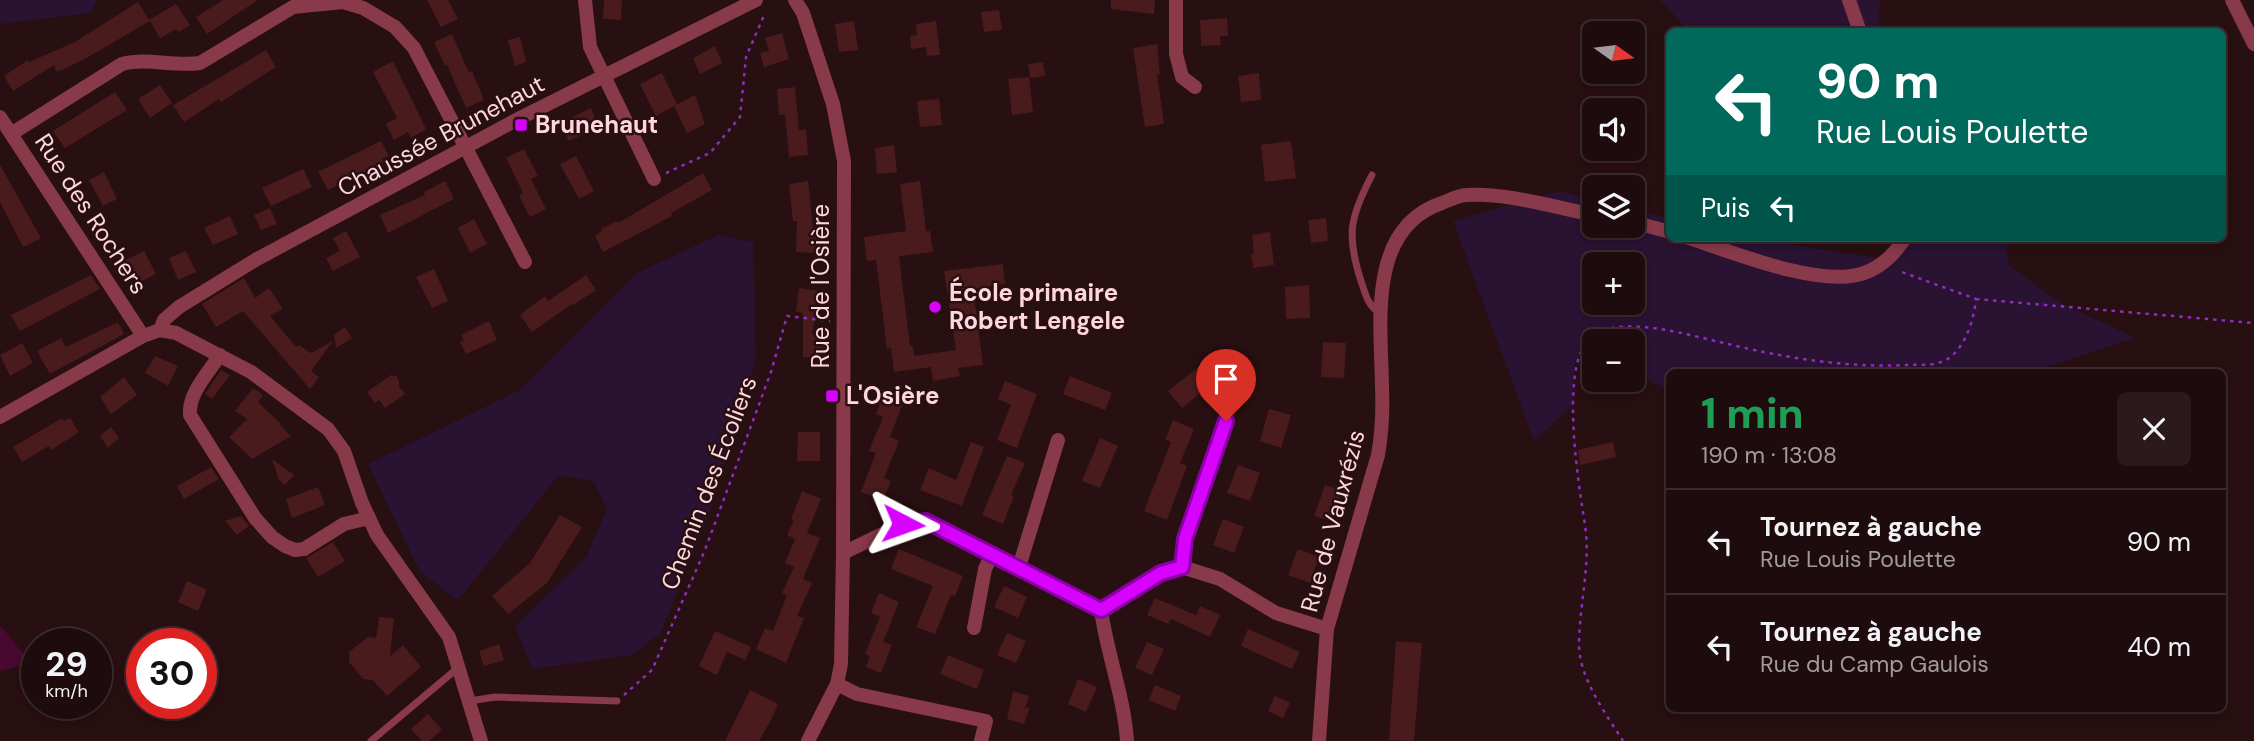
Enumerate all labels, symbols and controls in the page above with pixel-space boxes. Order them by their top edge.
north arrow [1582,21,1645,84]
map controls [1582,21,1645,392]
text: 90 m [1816,49,1939,113]
icon: left [1701,56,1792,147]
street label: Chaussée Brunehaut [332,68,550,203]
button: sound [1582,98,1645,161]
place label: Brunehaut [535,109,658,140]
text: Rue Louis Poulette [1816,111,2088,153]
marker: Brunehaut [513,117,529,133]
street label: Rue des Rochers [28,128,155,300]
button: layers [1582,175,1645,238]
icon: left [1764,189,1802,227]
text: Puis [1701,191,1750,225]
street label: Rue de l'Osière [805,204,836,368]
button: + [1582,252,1645,315]
place label: École primaire Robert Lengele [949,276,1125,336]
marker: École primaire Robert Lengele [927,299,943,315]
button: − [1582,329,1645,392]
pin [1196,349,1256,421]
icon: arrive [1207,360,1245,398]
street label: Chemin des Écoliers [654,372,764,594]
place label: L'Osière [846,380,939,411]
text: 1 min [1701,386,1804,441]
marker: L'Osière [824,388,840,404]
button: close [2117,392,2191,466]
street label: Rue de Vauxrézis [1293,426,1372,615]
text: 190 m · 13:08 [1701,440,1837,470]
position arrow [866,487,940,561]
text: Tournez à gauche [1760,510,1982,544]
icon: left [1701,523,1739,561]
text: 90 m [2127,525,2191,559]
text: Rue Louis Poulette [1760,544,1956,574]
text: Tournez à gauche [1760,615,1982,649]
speed limit sign: 30 [126,628,217,719]
icon: left [1701,628,1739,666]
text: 40 m [2127,630,2191,664]
text: 29 [45,641,88,687]
text: Rue du Camp Gaulois [1760,649,1989,679]
text: km/h [45,679,88,703]

